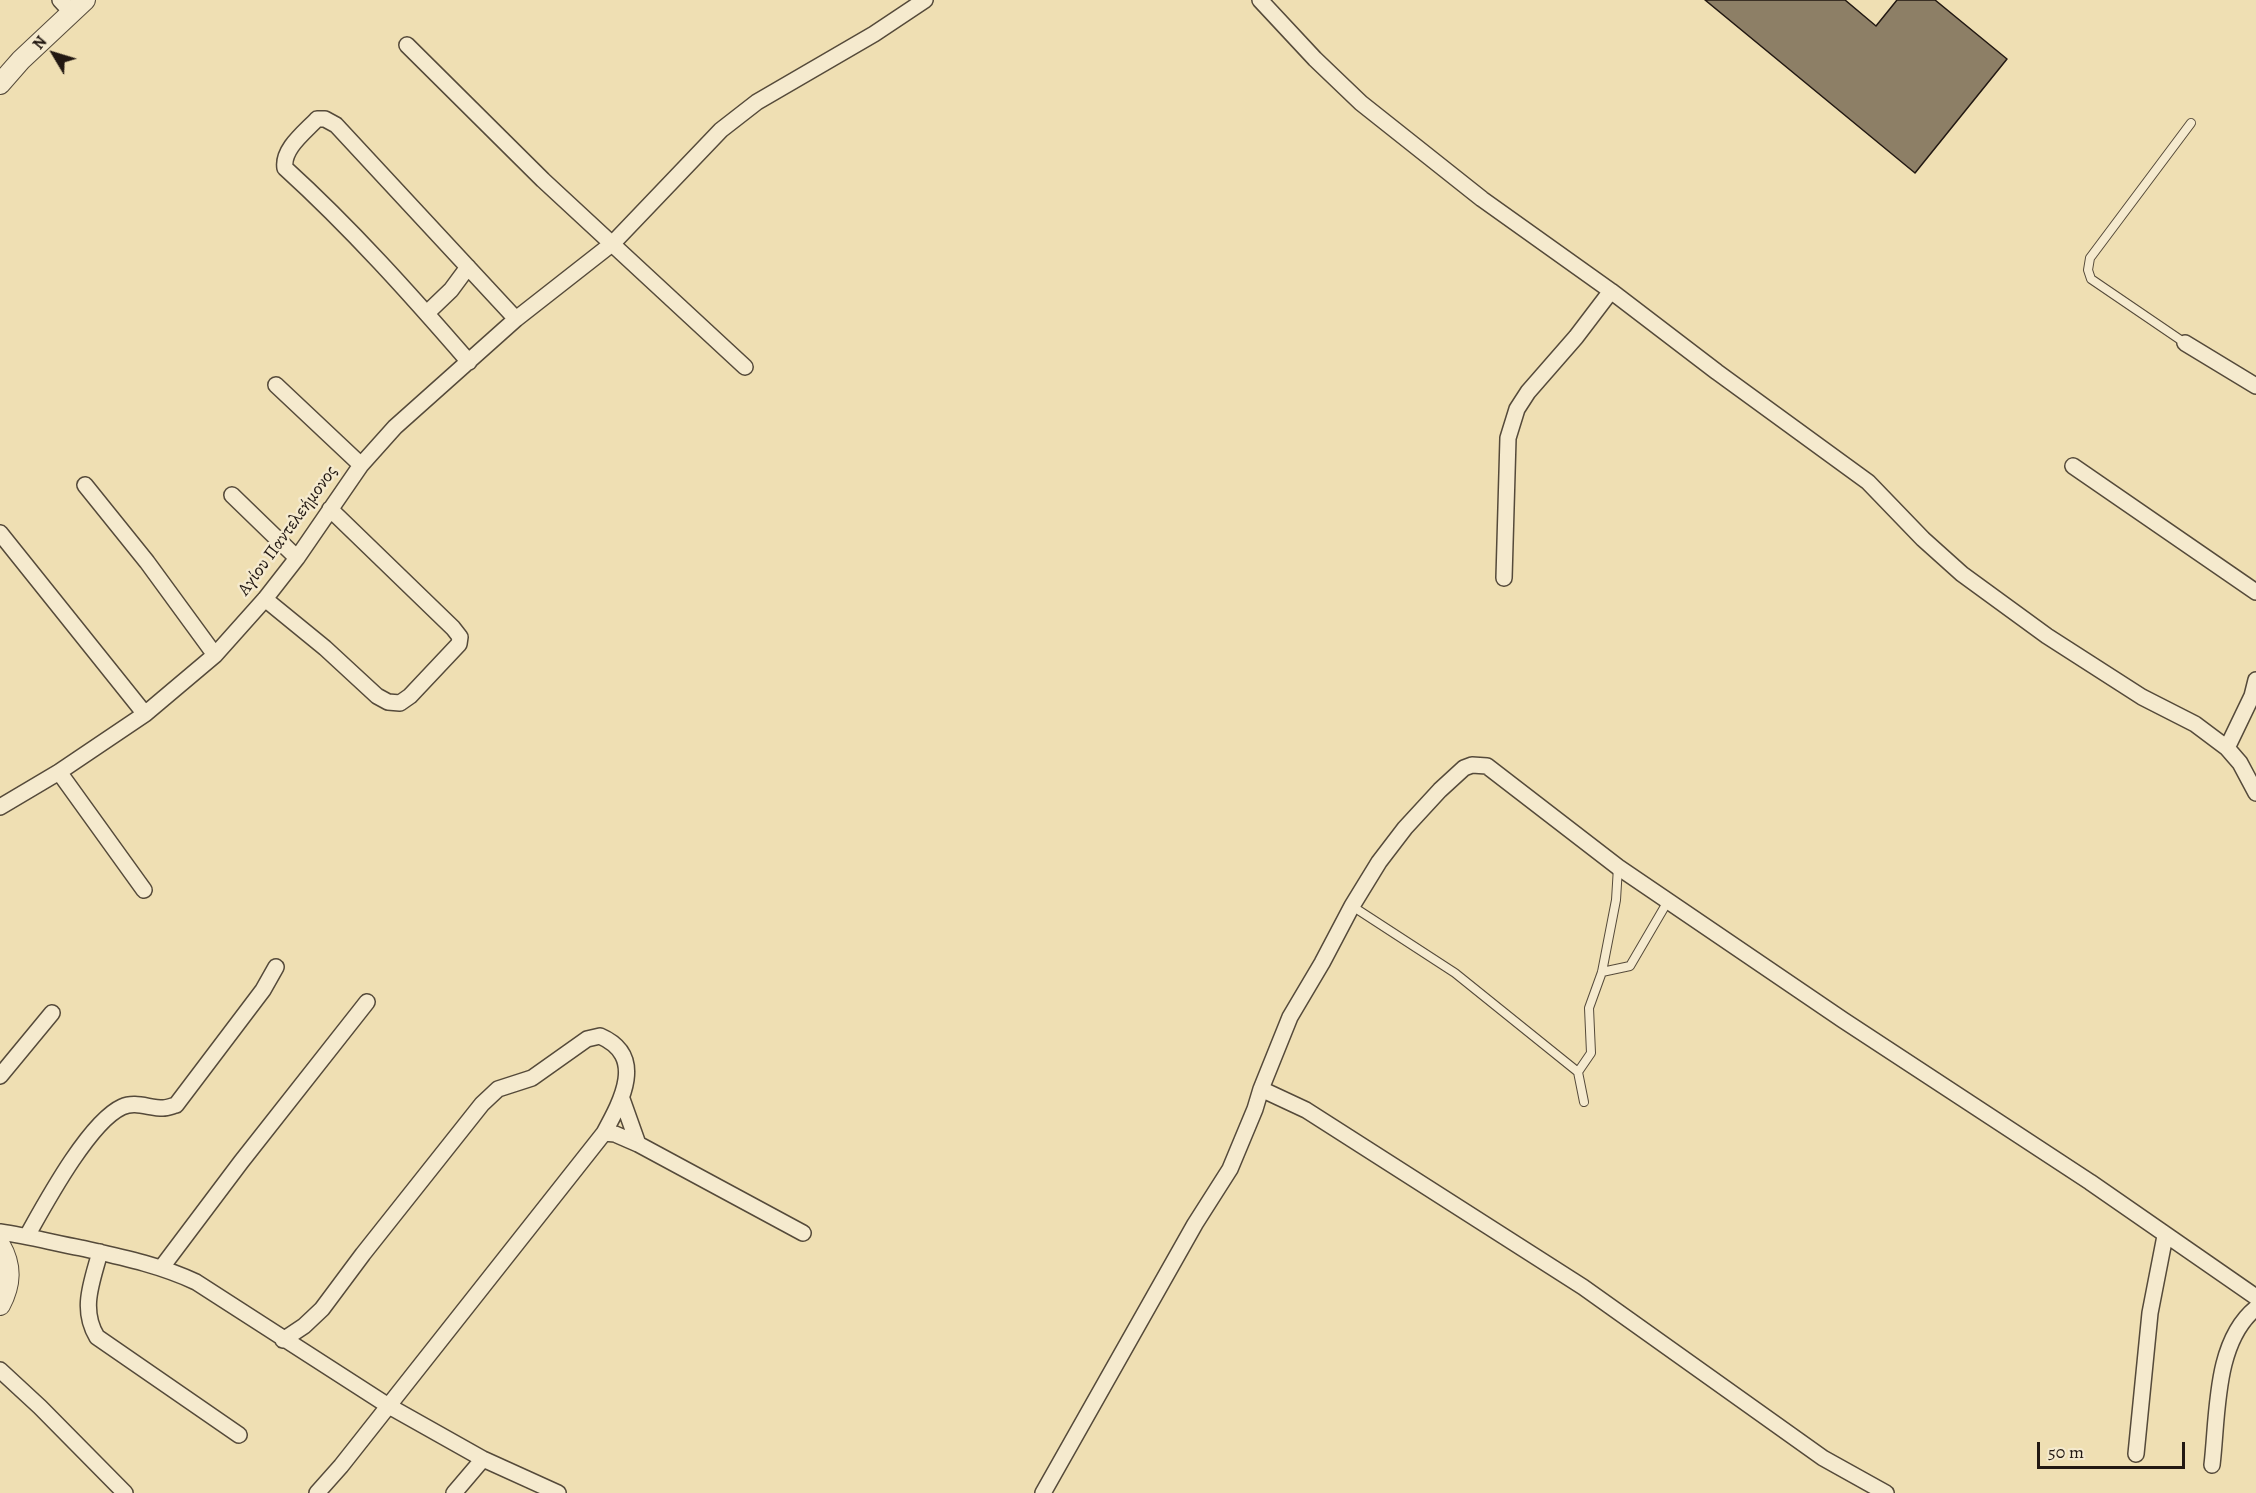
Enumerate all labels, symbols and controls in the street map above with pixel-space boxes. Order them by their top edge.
north arrow [24,24,84,84]
text: N [28,32,52,54]
street label: Αγίου Παντελεήμονος [234,462,342,600]
scale bar [2040,1430,2188,1468]
text: 50 m [2048,1440,2084,1464]

